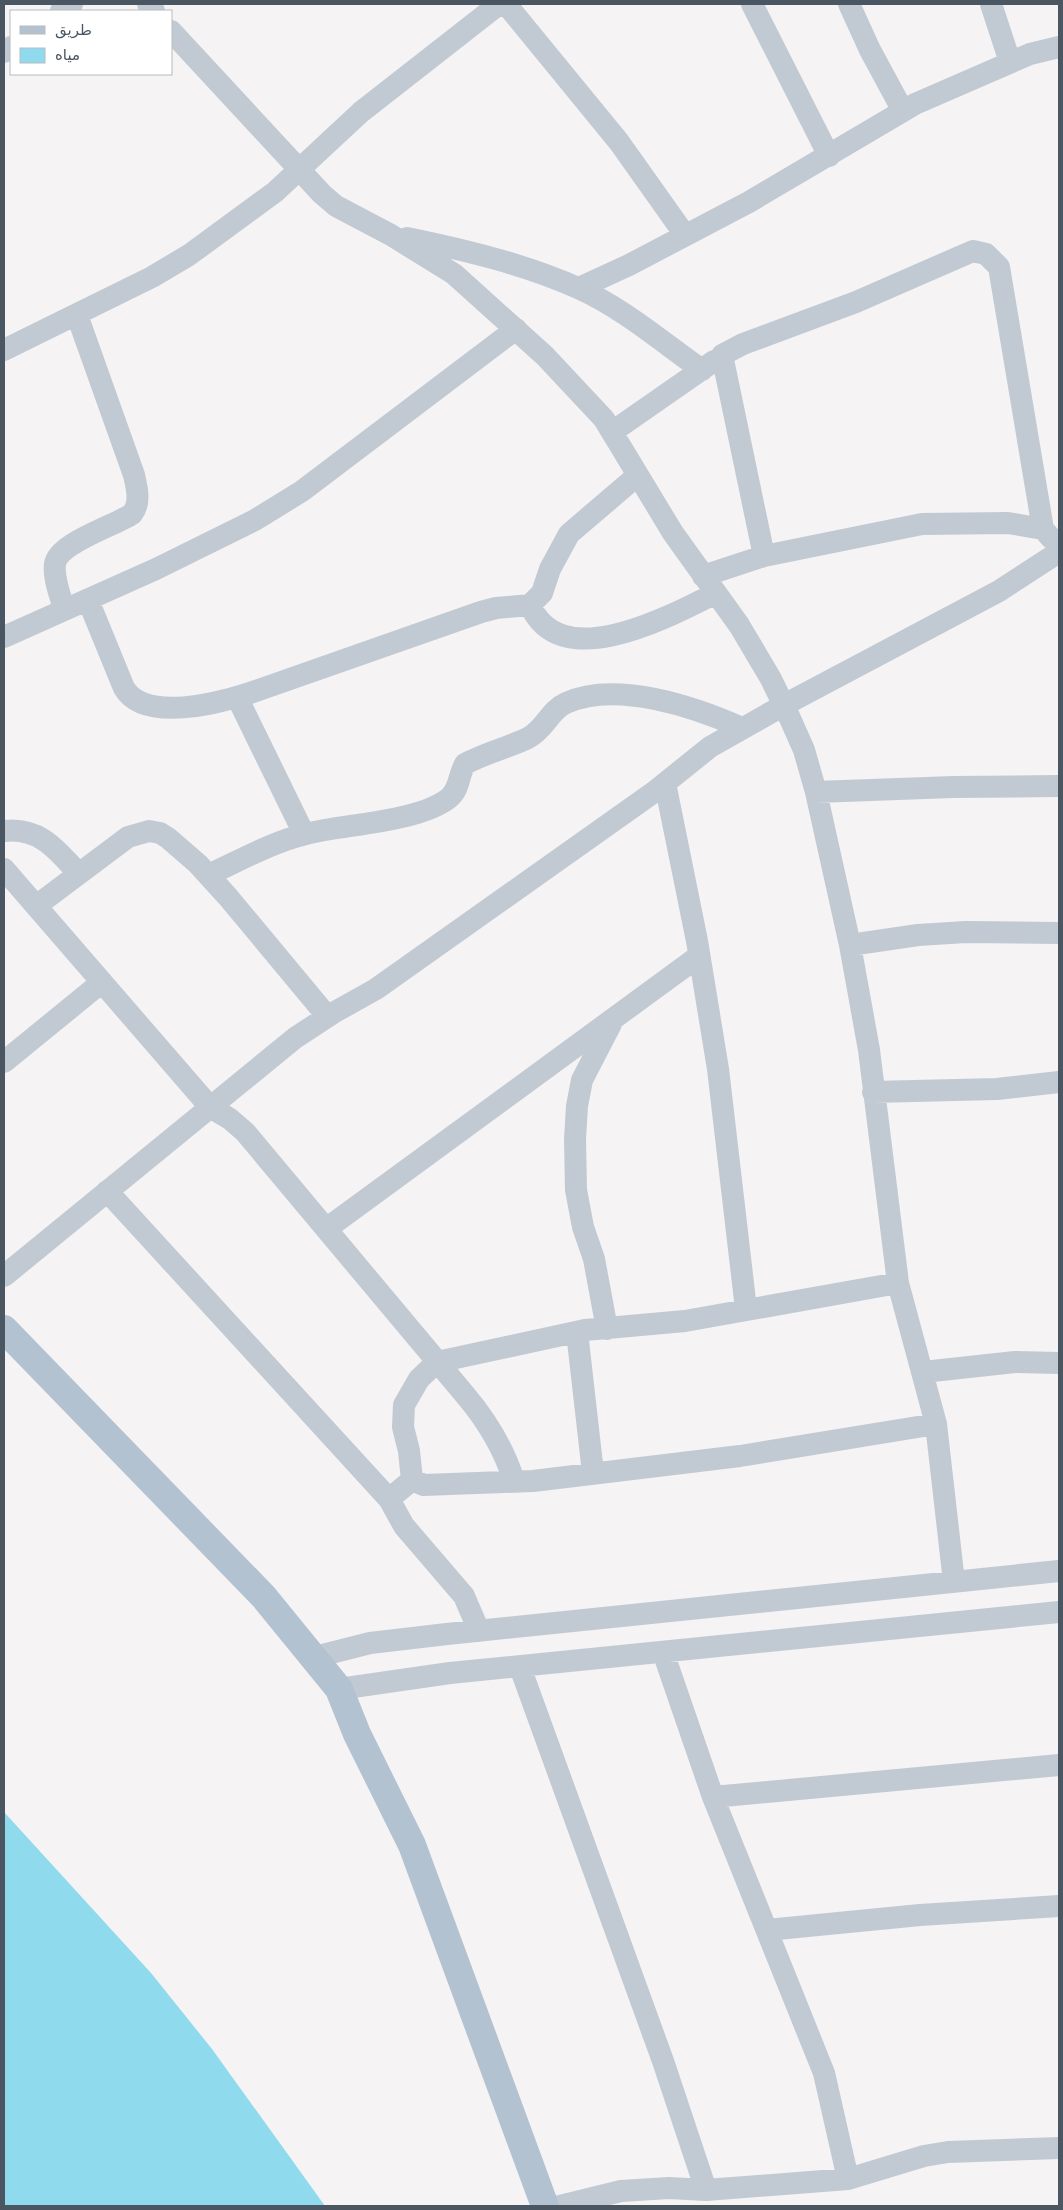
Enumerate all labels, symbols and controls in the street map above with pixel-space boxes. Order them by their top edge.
legend [10,10,172,75]
text: طريق [55,21,92,39]
text: مياه [55,46,80,64]

